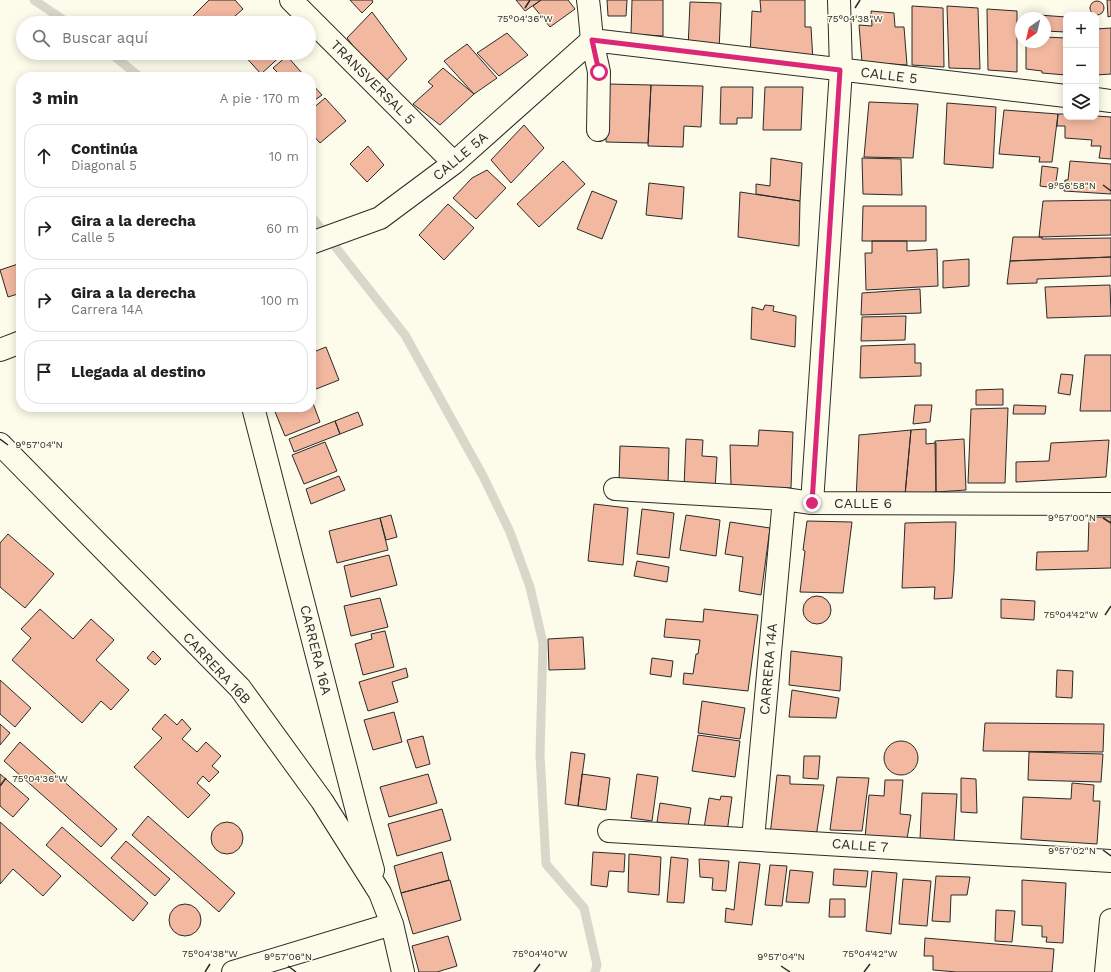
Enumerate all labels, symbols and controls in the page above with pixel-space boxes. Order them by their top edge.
north arrow [1015,12,1051,48]
map controls [1063,12,1099,120]
button: + [1063,12,1099,48]
text: 75°04'36"W [497,13,553,24]
text: 75°04'38"W [827,13,883,24]
search box [16,16,316,60]
icon: search [30,27,52,49]
text: Buscar aquí [62,29,148,47]
street label: TRANSVERSAL 5 [328,37,418,127]
button: − [1063,48,1099,84]
route start [590,63,608,81]
street label: CALLE 5 [860,64,918,86]
button: layers [1063,84,1099,120]
text: 3 min [32,88,78,108]
text: A pie · 170 m [220,91,300,106]
street label: CALLE 5A [429,128,491,184]
text: Continúa [71,140,138,158]
icon: ahead [33,145,55,167]
text: 10 m [269,149,299,164]
text: Diagonal 5 [71,158,137,173]
text: 9°56'58"N [1048,180,1096,191]
text: Gira a la derecha [71,212,196,230]
icon: right [33,217,55,239]
text: 60 m [266,221,299,236]
text: Calle 5 [71,230,115,245]
text: Gira a la derecha [71,284,196,302]
icon: right [33,289,55,311]
text: 100 m [261,293,299,308]
text: Carrera 14A [71,302,143,317]
icon: arrive [33,361,55,383]
text: Llegada al destino [71,363,206,381]
text: 9°57'04"N [15,439,63,450]
route end [803,494,821,512]
street label: CALLE 6 [834,495,892,511]
text: 9°57'00"N [1048,512,1096,523]
street label: CARRERA 16A [297,603,335,697]
text: 75°04'42"W [1044,609,1099,620]
street label: CARRERA 14A [756,622,780,716]
street label: CARRERA 16B [180,629,254,707]
text: 75°04'36"W [12,773,68,784]
street label: CALLE 7 [831,835,889,855]
text: 9°57'02"N [1048,845,1096,856]
text: 75°04'38"W [182,948,238,959]
text: 75°04'40"W [512,948,568,959]
text: 75°04'42"W [843,948,898,959]
text: 9°57'06"N [264,951,312,962]
text: 9°57'04"N [757,951,805,962]

